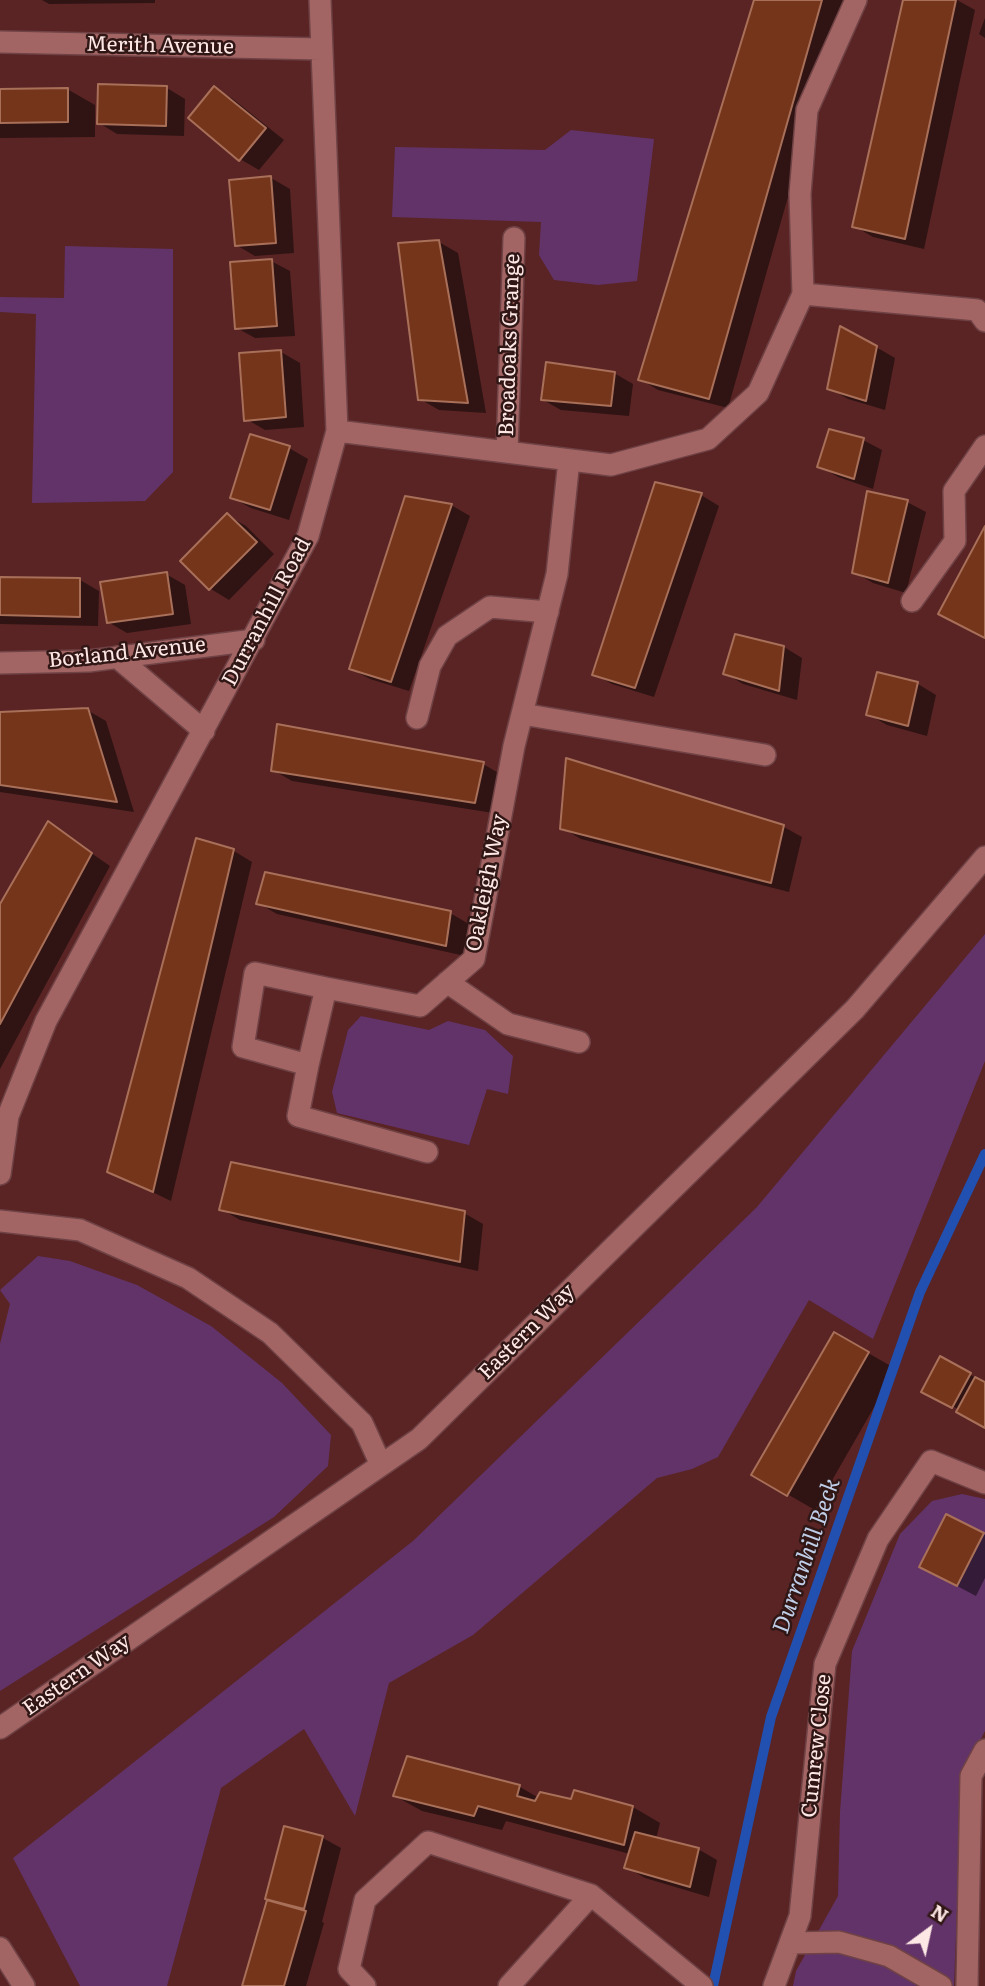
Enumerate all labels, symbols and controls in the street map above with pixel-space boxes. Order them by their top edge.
street label: Merith Avenue [86,32,234,60]
street label: Broadoaks Grange [494,253,526,437]
street label: Durranhill Road [217,534,317,690]
street label: Borland Avenue [47,632,207,674]
street label: Oakleigh Way [461,812,513,954]
street label: Eastern Way [474,1279,580,1385]
water label: Durranhill Beck [767,1475,847,1637]
street label: Eastern Way [18,1629,136,1721]
street label: Cumrew Close [797,1673,837,1819]
north arrow [894,1895,964,1965]
text: N [926,1896,955,1928]

